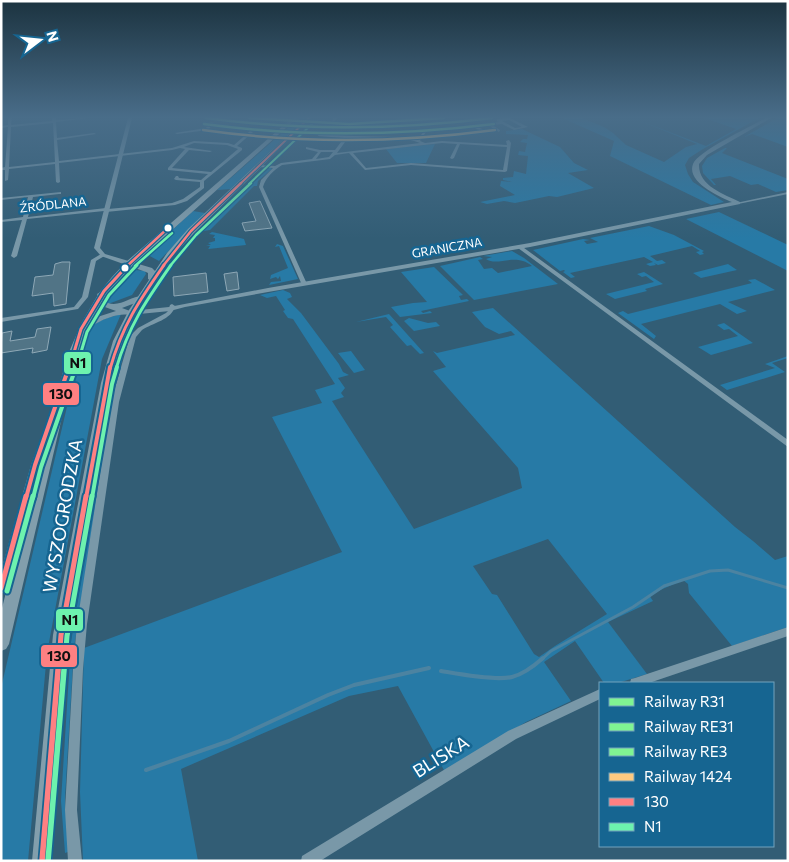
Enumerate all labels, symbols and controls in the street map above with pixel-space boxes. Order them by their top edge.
north arrow [15,15,65,65]
text: N [43,29,63,44]
street label: ŹRÓDLANA [19,194,87,214]
unlabelled marker [163,223,173,233]
street label: GRANICZNA [411,234,483,260]
unlabelled marker [120,263,130,273]
line badge: N1 [63,351,92,375]
text: N1 [70,354,86,371]
line badge: 130 [42,382,80,406]
text: 130 [49,385,73,402]
street label: WYSZOGRODZKA [38,437,86,595]
line badge: N1 [55,608,84,632]
text: N1 [62,611,78,628]
line badge: 130 [40,644,78,668]
text: 130 [47,647,71,664]
legend [599,682,774,847]
text: Railway R31 [644,692,725,710]
text: Railway RE31 [644,717,734,735]
street label: BLISKA [408,730,473,782]
text: Railway RE3 [644,742,727,760]
text: Railway 1424 [644,767,732,785]
text: 130 [644,792,669,810]
text: N1 [644,817,662,835]

